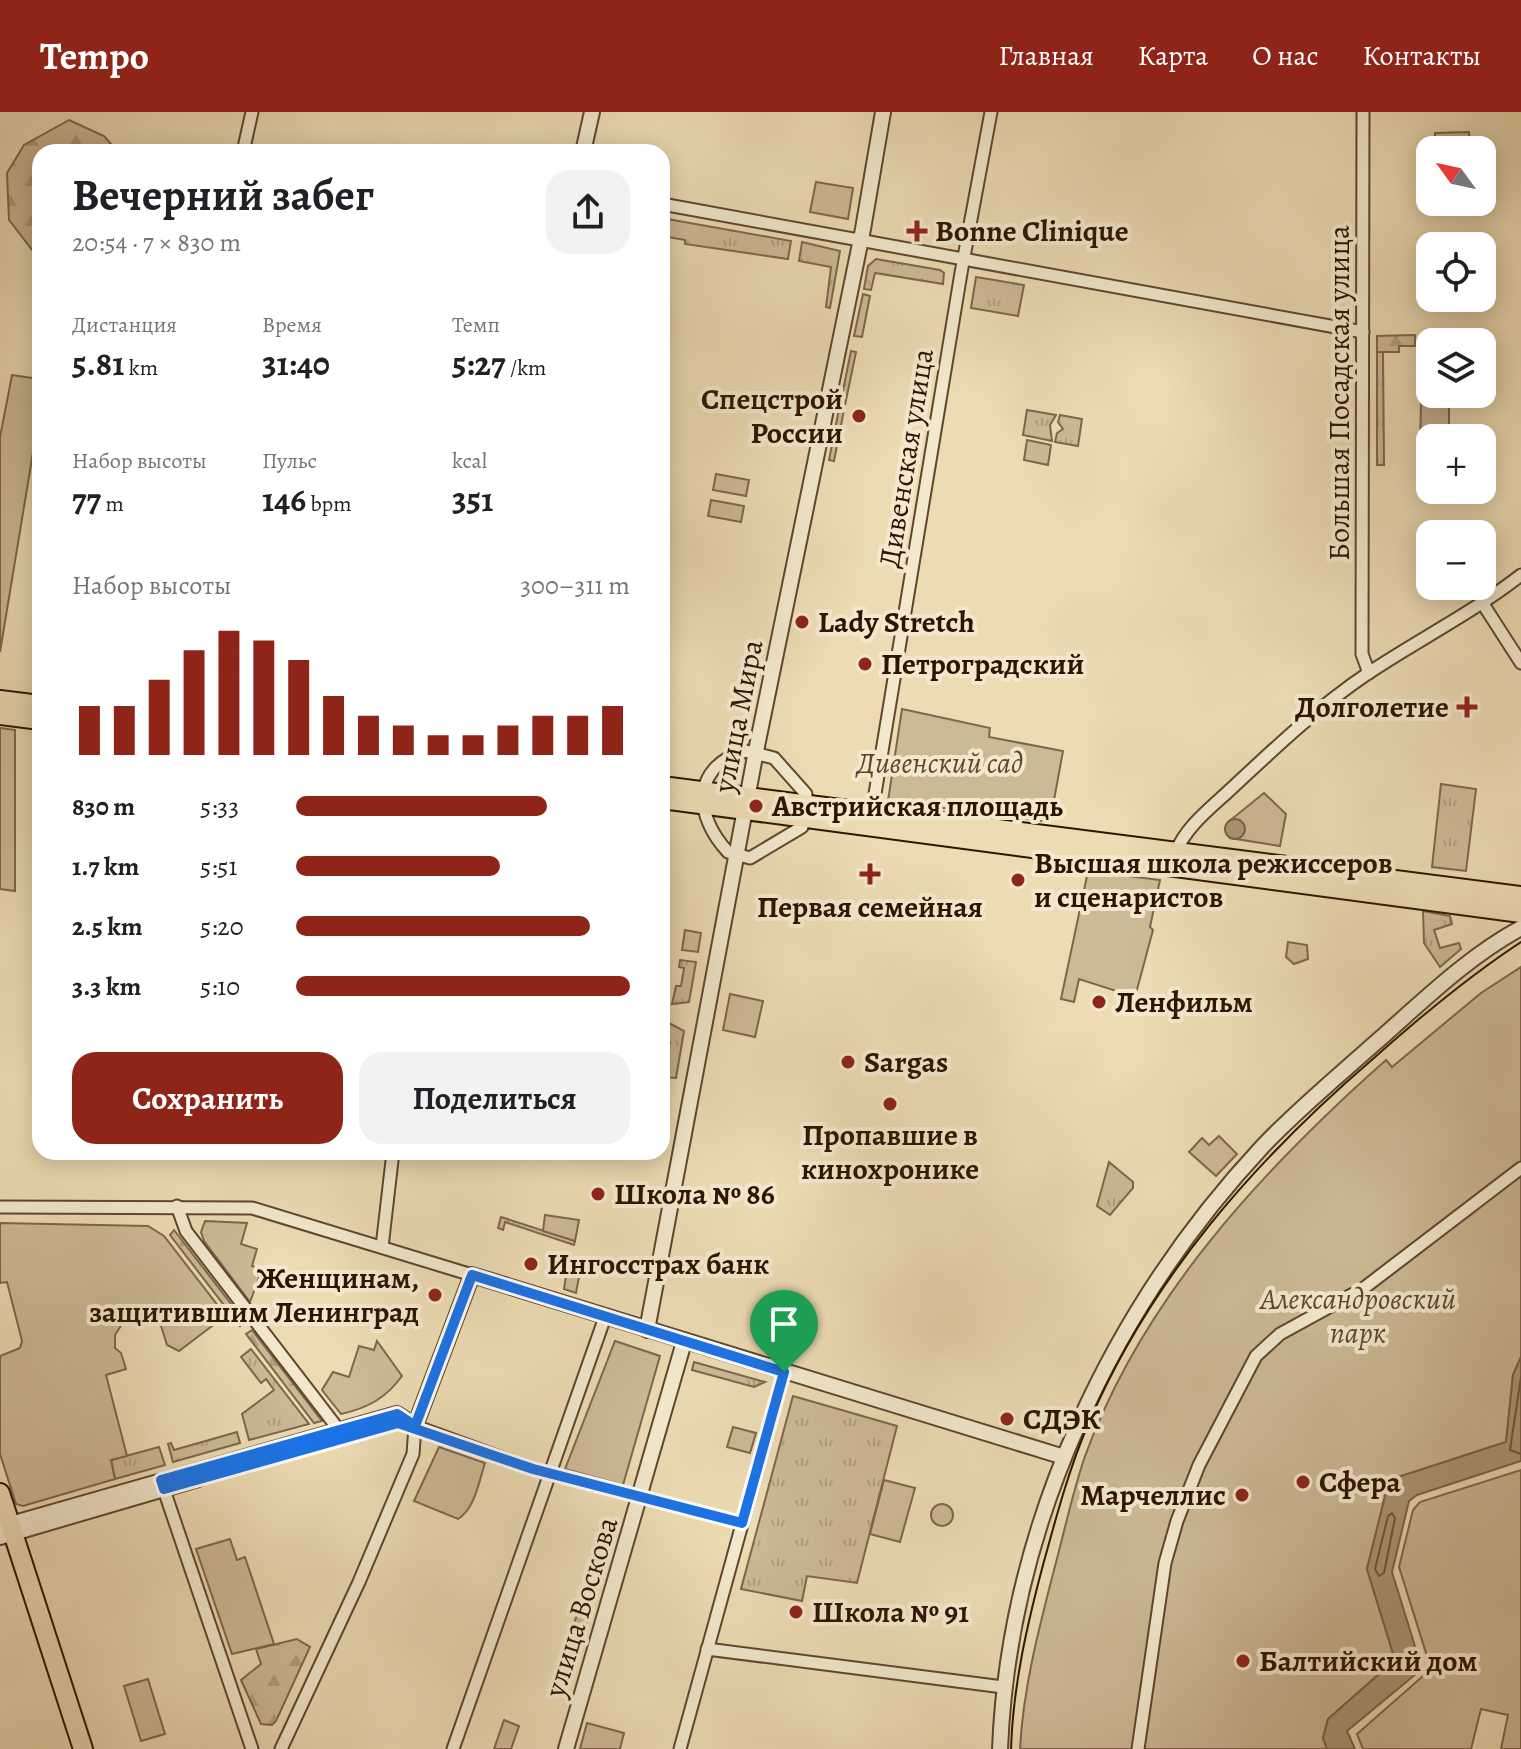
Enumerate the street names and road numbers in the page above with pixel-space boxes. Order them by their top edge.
street label: Большая Посадская улица [1319,225,1359,561]
street label: Дивенская улица [869,346,943,570]
street label: улица Мира [703,636,772,797]
street label: улица Воскова [534,1512,627,1703]

